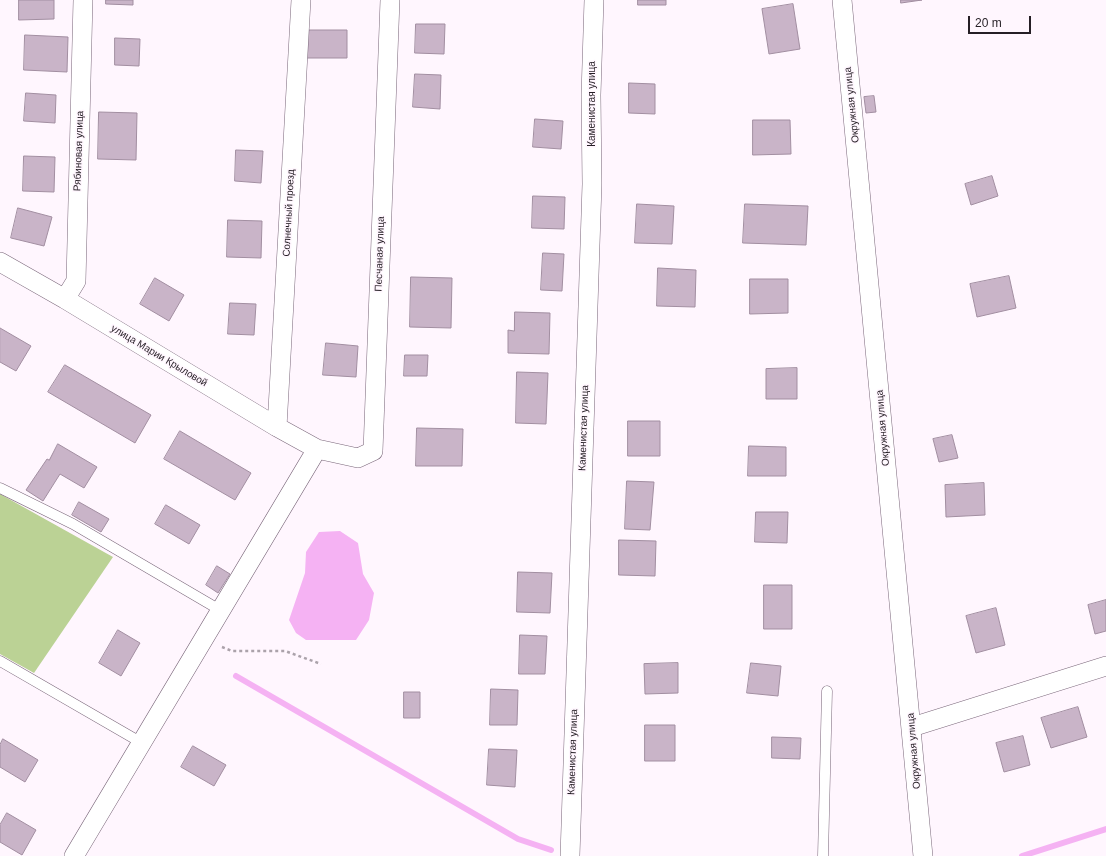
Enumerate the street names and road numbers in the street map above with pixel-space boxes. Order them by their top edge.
street label: Каменистая улица [586,61,598,147]
street label: Окружная улица [842,66,862,144]
street label: Рябиновая улица [72,111,86,191]
street label: Солнечный проезд [281,169,297,257]
street label: Песчаная улица [373,216,387,292]
street label: улица Марии Крыловой [109,322,209,390]
street label: Каменистая улица [577,385,591,471]
street label: Окружная улица [874,390,892,466]
street label: Каменистая улица [566,709,580,795]
street label: Окружная улица [905,713,923,789]

